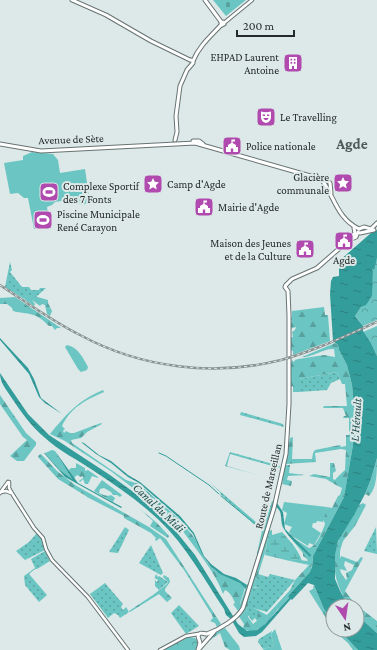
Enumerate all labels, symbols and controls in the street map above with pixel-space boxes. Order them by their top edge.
scale bar [237,12,294,38]
text: 200 m [243,19,275,33]
place label: EHPAD Laurent Antoine [211,51,279,76]
building icon: EHPAD Laurent Antoine [282,52,304,74]
theatre icon: Le Travelling [255,106,277,128]
place label: Le Travelling [280,111,337,124]
street label: Avenue de Sète [38,132,104,146]
public building icon: Police nationale [221,135,243,157]
district label: Agde [335,136,368,152]
place label: Police nationale [246,140,316,152]
place label: Glacière communale [277,171,329,196]
place icon: Glacière communale [332,172,354,194]
place icon: Camp d'Agde [142,173,164,195]
place label: Camp d'Agde [167,178,226,191]
place label: Complexe Sportif des 7 Fonts [63,180,140,205]
sports icon: Complexe Sportif des 7 Fonts [38,181,60,203]
public building icon: Mairie d'Agde [193,196,215,218]
place label: Mairie d'Agde [218,201,279,214]
place label: Piscine Municipale René Carayon [57,208,140,234]
sports icon: Piscine Municipale René Carayon [32,209,54,231]
public building icon: Agde [333,230,355,252]
place label: Maison des Jeunes et de la Culture [210,237,291,262]
public building icon: Maison des Jeunes et de la Culture [294,238,316,260]
place label: Agde [333,254,355,267]
water label: L'Hérault [348,398,365,442]
street label: Route de Marseillan [252,442,284,530]
water label: Canal du Midi [130,481,188,536]
north arrow [325,598,365,638]
text: N [342,621,352,635]

